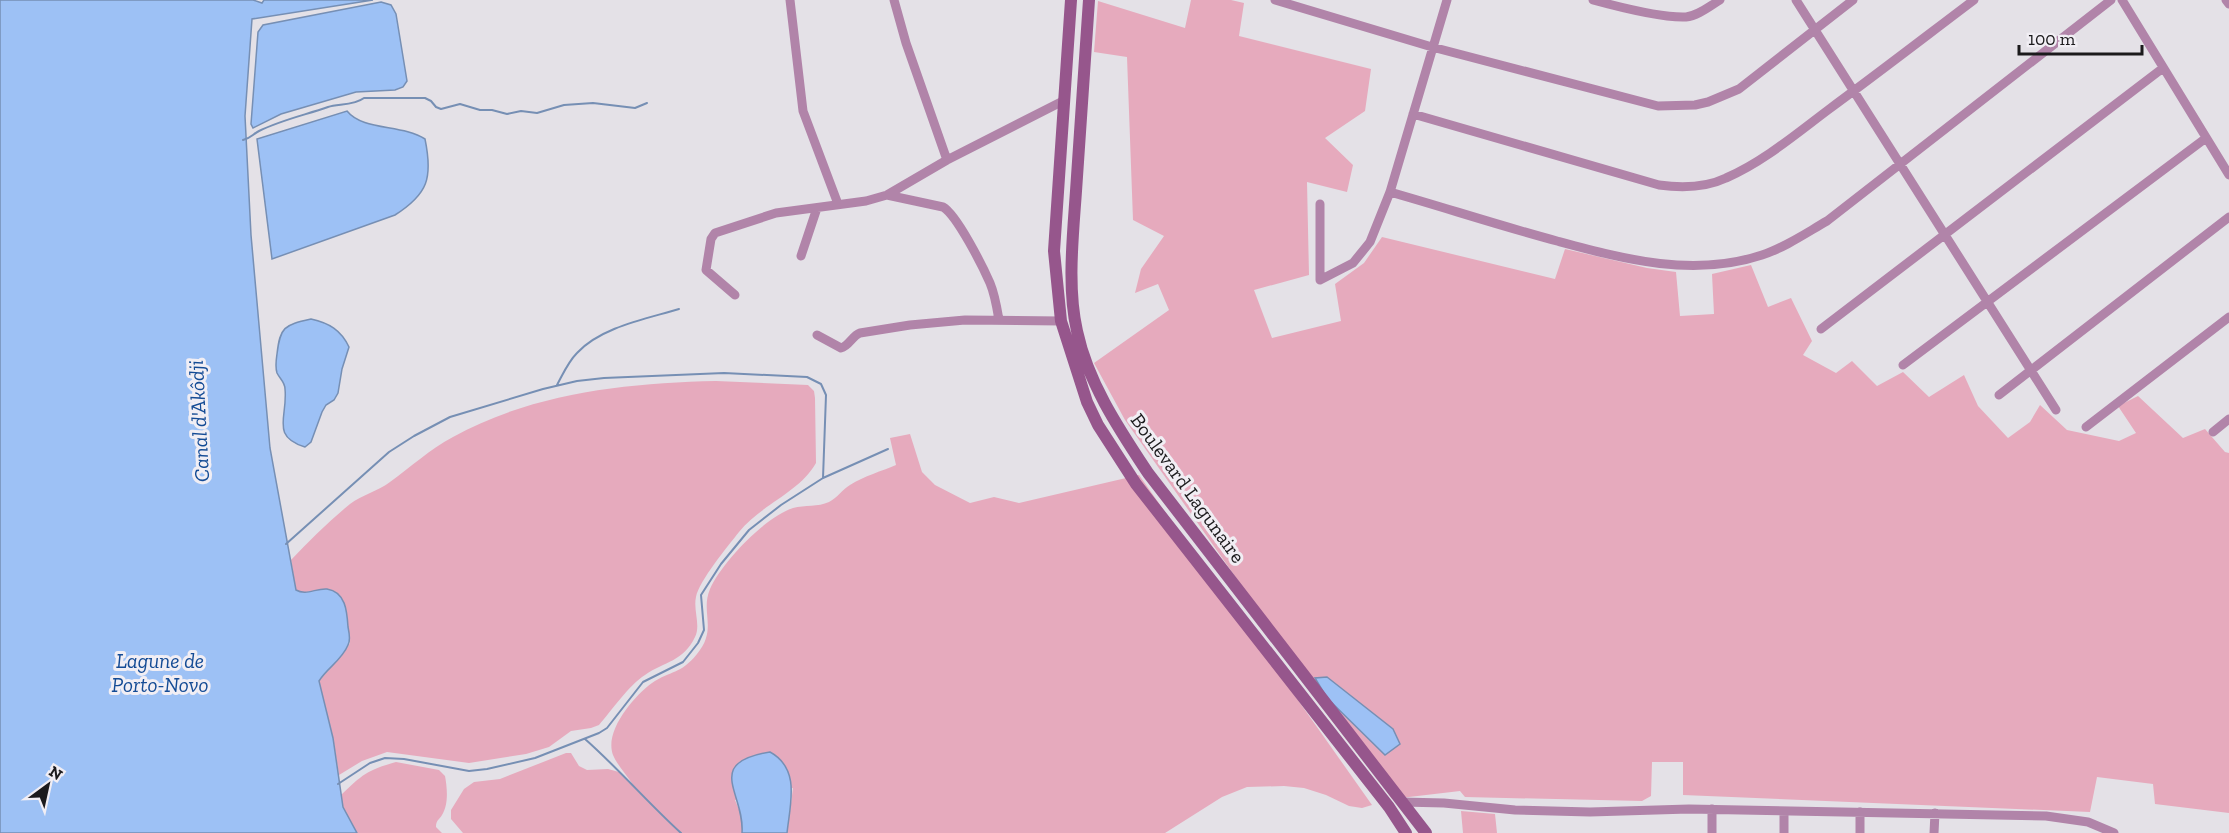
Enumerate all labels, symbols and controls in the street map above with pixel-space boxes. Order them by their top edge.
scale bar [2019,18,2142,56]
text: 100 m [2028,28,2076,50]
water label: Canal d'Akôdji [183,359,214,483]
street label: Boulevard Lagunaire [1126,409,1250,567]
water label: Lagune de Porto-Novo [112,648,208,697]
north arrow [18,755,78,815]
text: N [46,762,66,784]

